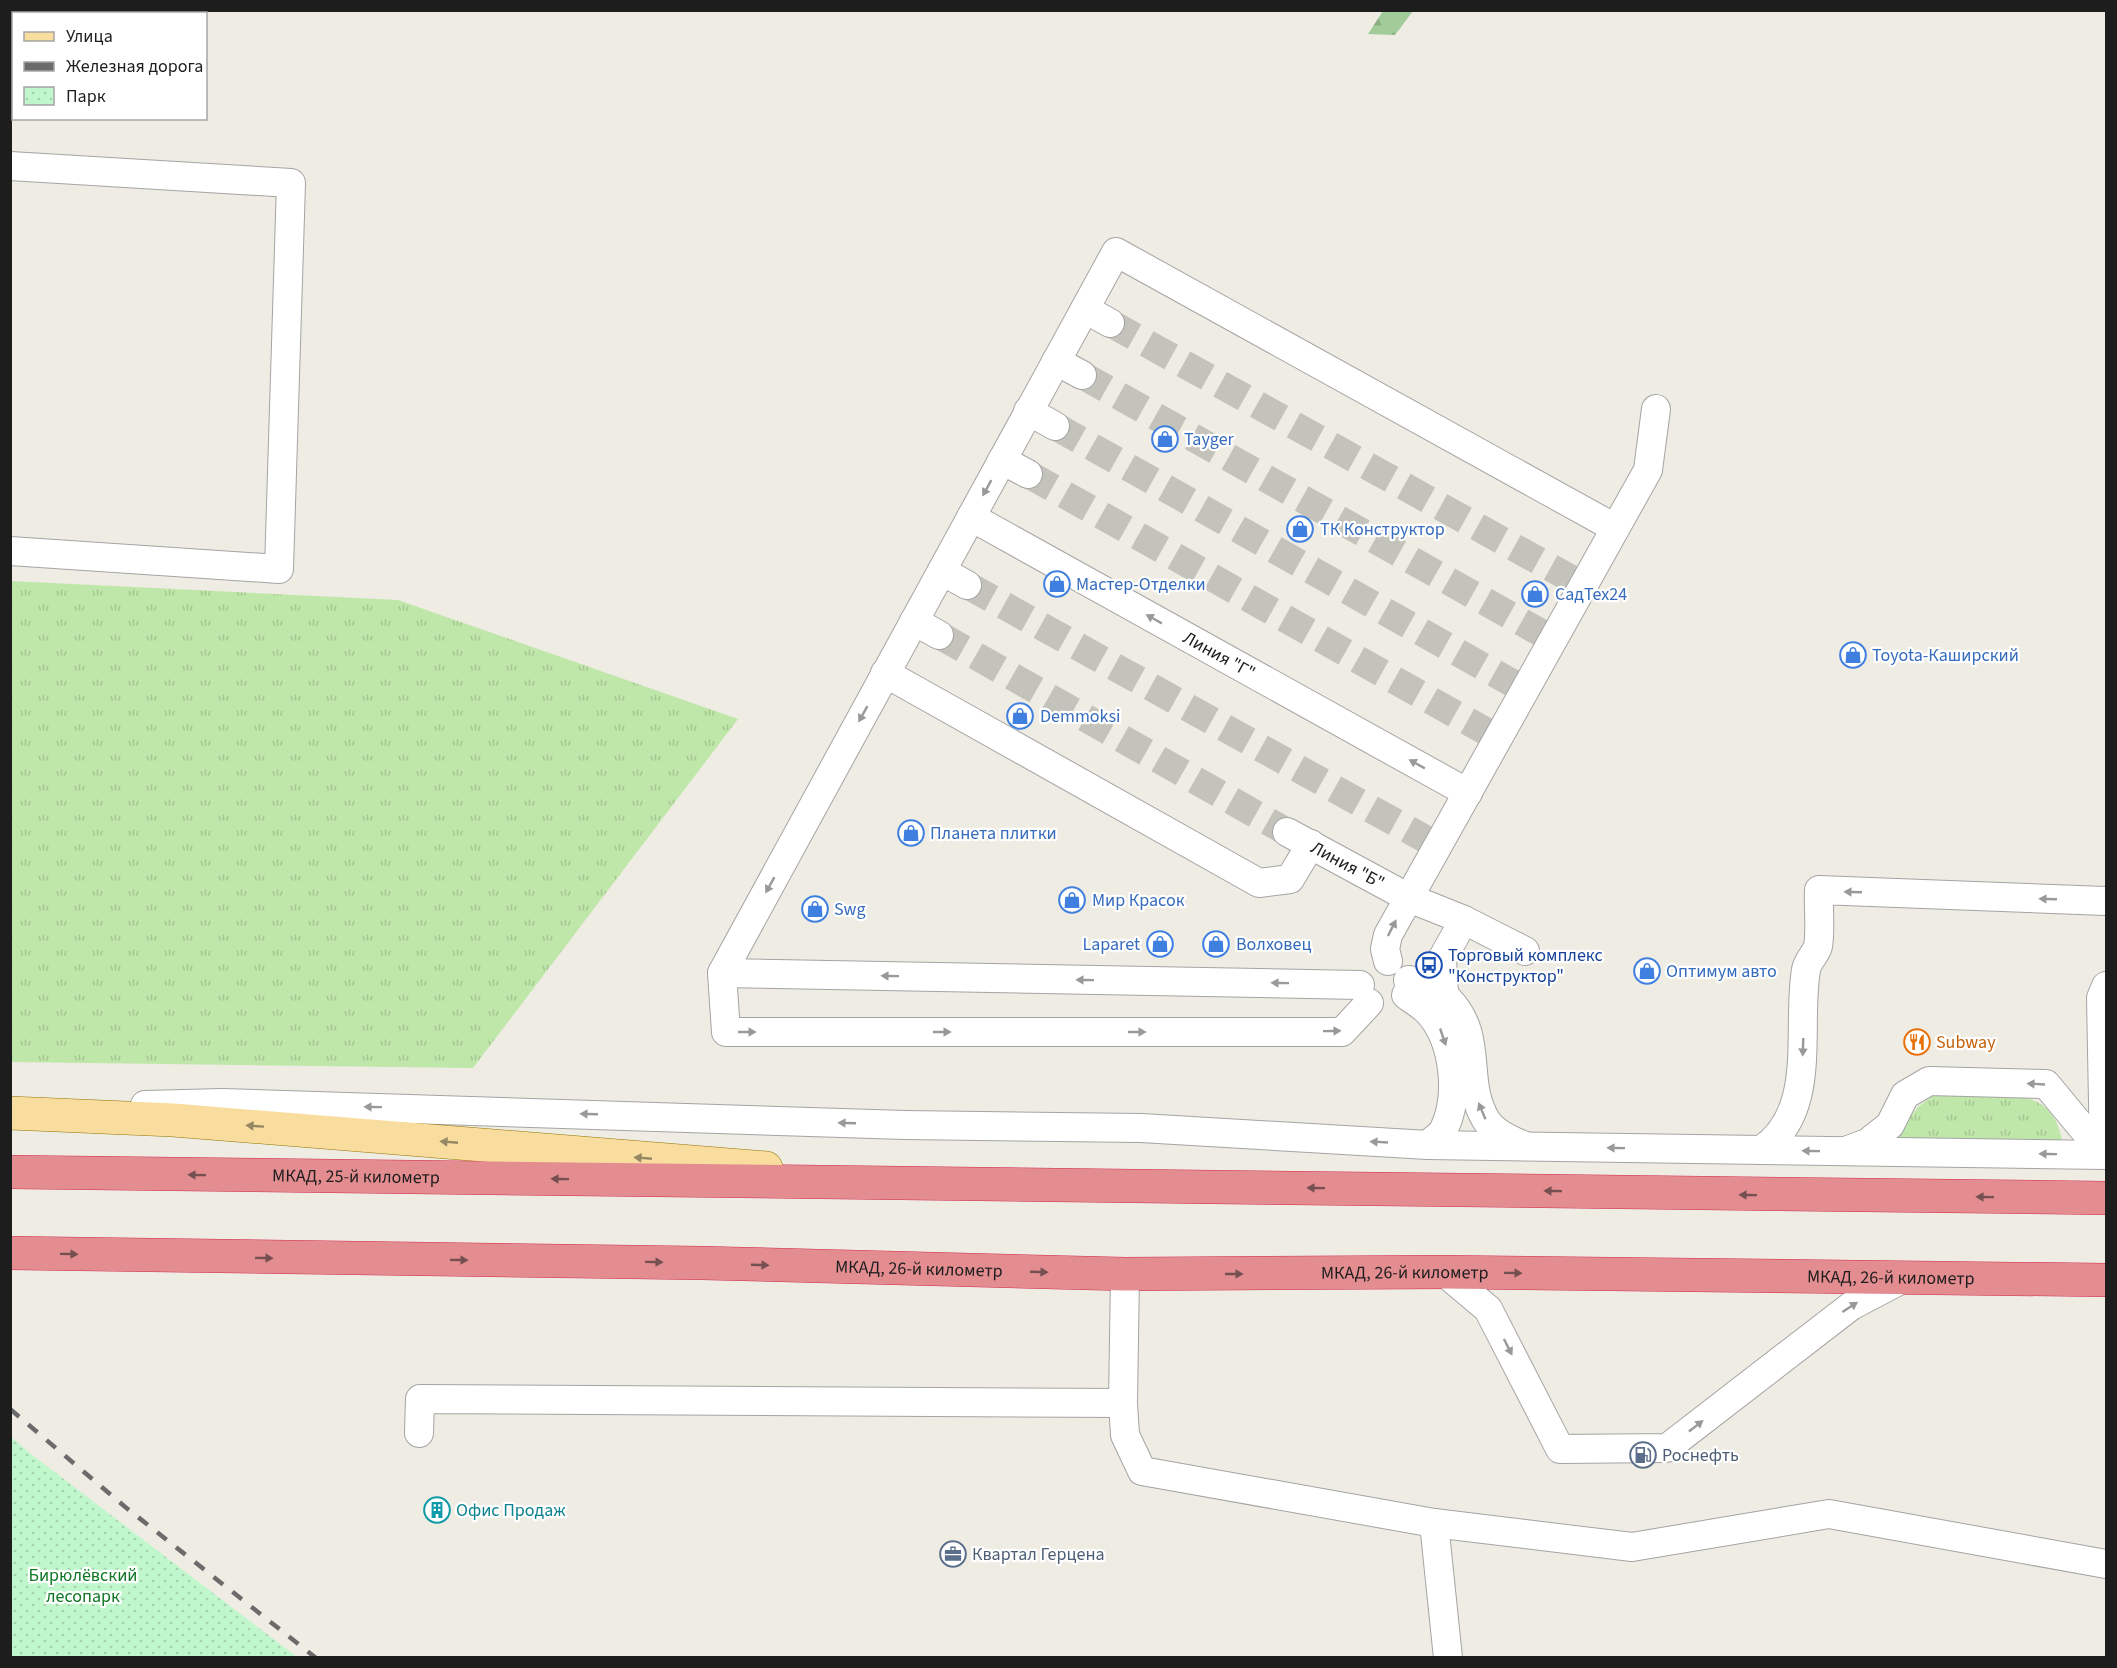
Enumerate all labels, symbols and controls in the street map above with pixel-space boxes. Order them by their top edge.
legend [12,12,207,120]
text: Улица [66,24,113,49]
text: Железная дорога [66,54,203,79]
text: Парк [66,84,106,109]
shop icon: Tayger [1150,424,1180,454]
place label: Tayger [1184,427,1235,452]
one-way arrow [982,479,992,496]
shop icon: ТК Конструктор [1285,514,1315,544]
place label: ТК Конструктор [1320,517,1445,542]
shop icon: Мастер-Отделки [1042,569,1072,599]
place label: Мастер-Отделки [1076,572,1206,597]
shop icon: СадТех24 [1520,579,1550,609]
place label: СадТех24 [1555,582,1627,607]
one-way arrow [1145,614,1162,624]
street label: Линия "Г" [1178,625,1260,685]
shop icon: Toyota-Каширский [1838,640,1868,670]
place label: Toyota-Каширский [1872,643,2019,668]
shop icon: Demmoksi [1005,701,1035,731]
place label: Demmoksi [1040,704,1120,729]
one-way arrow [858,706,868,723]
one-way arrow [1408,759,1425,769]
shop icon: Планета плитки [896,818,926,848]
place label: Планета плитки [930,821,1057,846]
street label: Линия "Б" [1306,835,1389,895]
one-way arrow [765,877,775,894]
shop icon: Мир Красок [1057,885,1087,915]
one-way arrow [1844,887,1863,896]
place label: Мир Красок [1092,888,1185,913]
shop icon: Swg [800,894,830,924]
one-way arrow [2039,894,2058,903]
place label: Swg [834,897,866,922]
one-way arrow [1387,919,1397,937]
shop icon: Laparet [1145,929,1175,959]
shop icon: Волховец [1201,929,1231,959]
place label: Laparet [1082,932,1140,957]
place label: Волховец [1236,932,1312,957]
place label: Торговый комплекс "Конструктор" [1448,943,1603,989]
bus stop icon: Торговый комплекс "Конструктор" [1414,950,1444,980]
shop icon: Оптимум авто [1632,956,1662,986]
place label: Оптимум авто [1666,959,1777,984]
one-way arrow [881,971,900,981]
one-way arrow [1076,975,1095,984]
one-way arrow [1271,978,1290,988]
one-way arrow [737,1027,756,1037]
one-way arrow [932,1027,951,1037]
one-way arrow [1127,1027,1146,1037]
one-way arrow [1322,1027,1341,1036]
restaurant icon: Subway [1902,1027,1932,1057]
one-way arrow [1439,1028,1449,1046]
place label: Subway [1936,1030,1996,1055]
one-way arrow [1798,1038,1807,1057]
one-way arrow [2027,1080,2046,1089]
one-way arrow [1477,1101,1487,1119]
one-way arrow [363,1102,382,1112]
one-way arrow [579,1109,598,1118]
one-way arrow [837,1118,856,1127]
one-way arrow [245,1121,264,1131]
one-way arrow [440,1137,459,1146]
one-way arrow [1370,1137,1389,1146]
one-way arrow [1607,1143,1626,1153]
one-way arrow [1802,1146,1821,1155]
one-way arrow [2039,1149,2058,1159]
one-way arrow [634,1153,653,1163]
street label: МКАД, 25-й километр [272,1163,440,1190]
one-way arrow [188,1170,207,1180]
one-way arrow [551,1174,570,1184]
one-way arrow [1307,1183,1326,1193]
one-way arrow [1544,1186,1563,1196]
one-way arrow [1739,1190,1758,1199]
one-way arrow [1976,1192,1995,1202]
one-way arrow [59,1250,78,1259]
one-way arrow [254,1253,273,1262]
street label: МКАД, 26-й километр [835,1254,1003,1284]
one-way arrow [449,1255,468,1265]
one-way arrow [644,1257,663,1267]
one-way arrow [751,1260,770,1269]
street label: МКАД, 26-й километр [1321,1260,1489,1286]
street label: МКАД, 26-й километр [1807,1264,1975,1291]
one-way arrow [1030,1267,1049,1277]
one-way arrow [1504,1268,1523,1278]
one-way arrow [1225,1269,1244,1279]
one-way arrow [1842,1302,1859,1313]
one-way arrow [1503,1339,1512,1356]
one-way arrow [1688,1420,1703,1432]
fuel station icon: Роснефть [1628,1440,1658,1470]
place label: Роснефть [1662,1443,1739,1468]
building icon: Офис Продаж [422,1495,452,1525]
place label: Офис Продаж [456,1498,566,1523]
office icon: Квартал Герцена [938,1539,968,1569]
place label: Квартал Герцена [972,1542,1105,1567]
park label: Бирюлёвский лесопарк [29,1563,137,1609]

